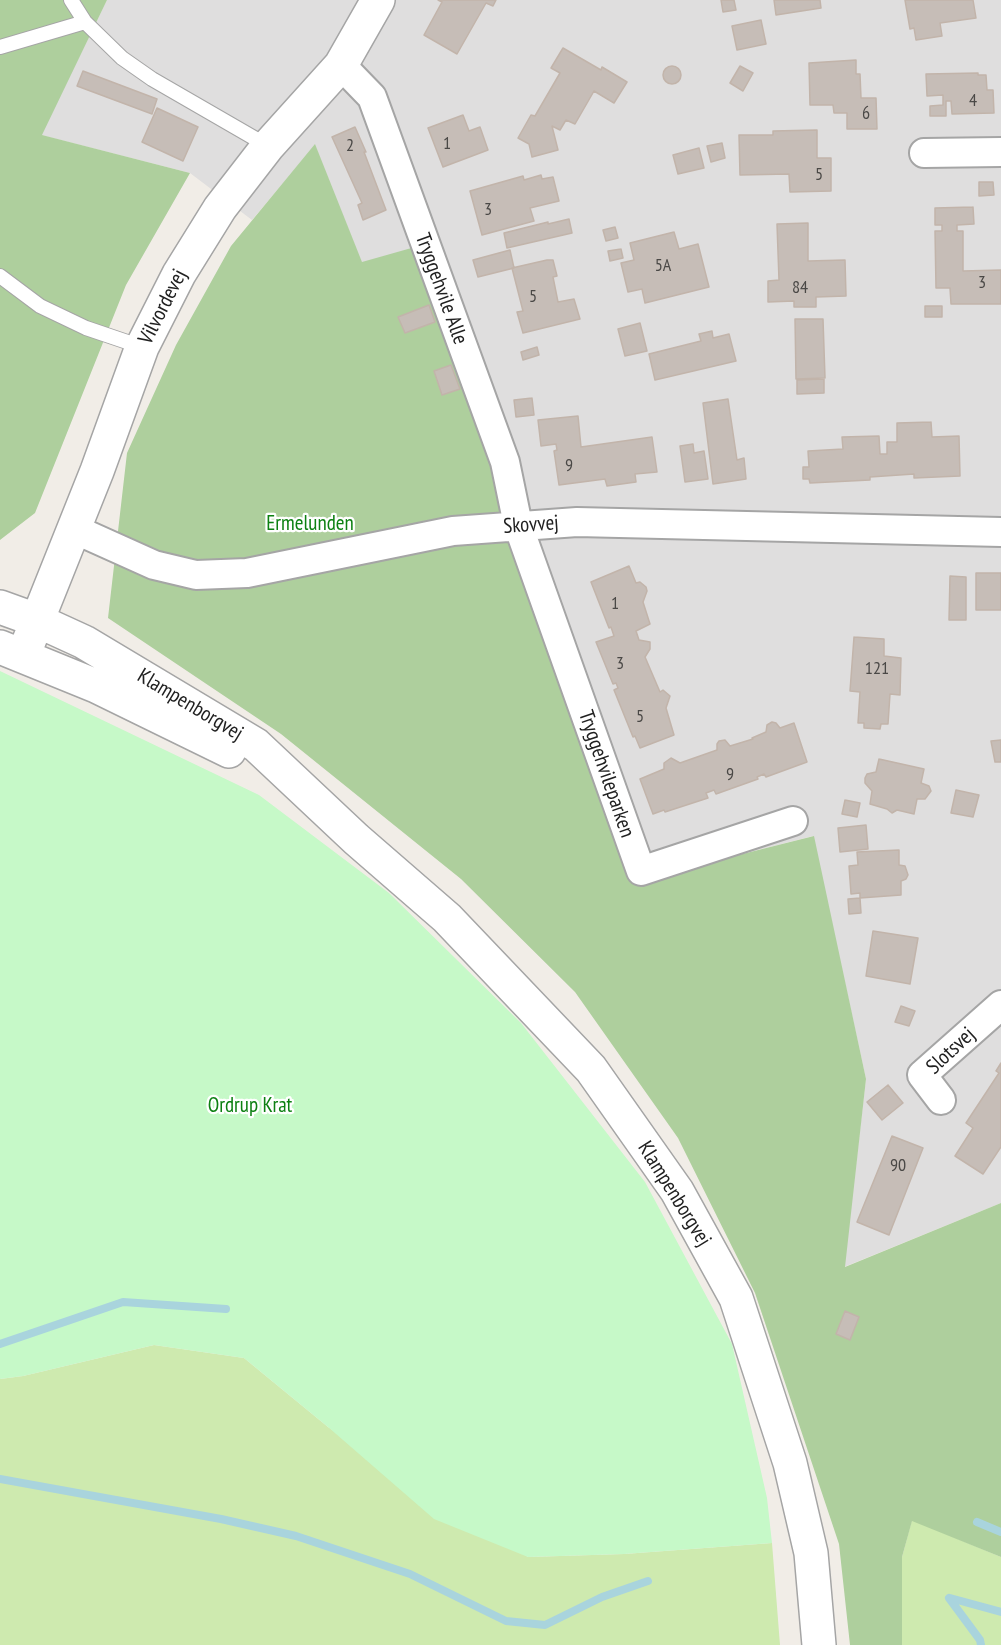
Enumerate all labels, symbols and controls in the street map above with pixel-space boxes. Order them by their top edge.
house number: 4 [969,90,977,112]
house number: 6 [862,103,870,125]
house number: 1 [443,133,451,155]
house number: 2 [346,135,354,157]
house number: 5 [815,164,823,186]
house number: 3 [484,199,492,221]
street label: Tryggehvile Alle [409,230,473,348]
house number: 5A [655,255,671,277]
street label: Vilvordevej [133,265,193,349]
house number: 3 [978,272,986,294]
house number: 84 [792,277,808,299]
house number: 5 [529,286,537,308]
house number: 9 [565,455,573,477]
street label: Skovvej [502,510,560,540]
park label: Ermelunden [266,511,354,537]
house number: 1 [611,593,619,615]
house number: 3 [616,653,624,675]
house number: 121 [865,658,889,680]
street label: Klampenborgvej [133,664,247,746]
house number: 5 [636,706,644,728]
street label: Tryggehvileparken [572,707,640,841]
house number: 9 [726,764,734,786]
street label: Slotsvej [922,1022,980,1080]
park label: Ordrup Krat [208,1093,292,1119]
street label: Klampenborgvej [632,1137,716,1251]
house number: 90 [890,1155,906,1177]

